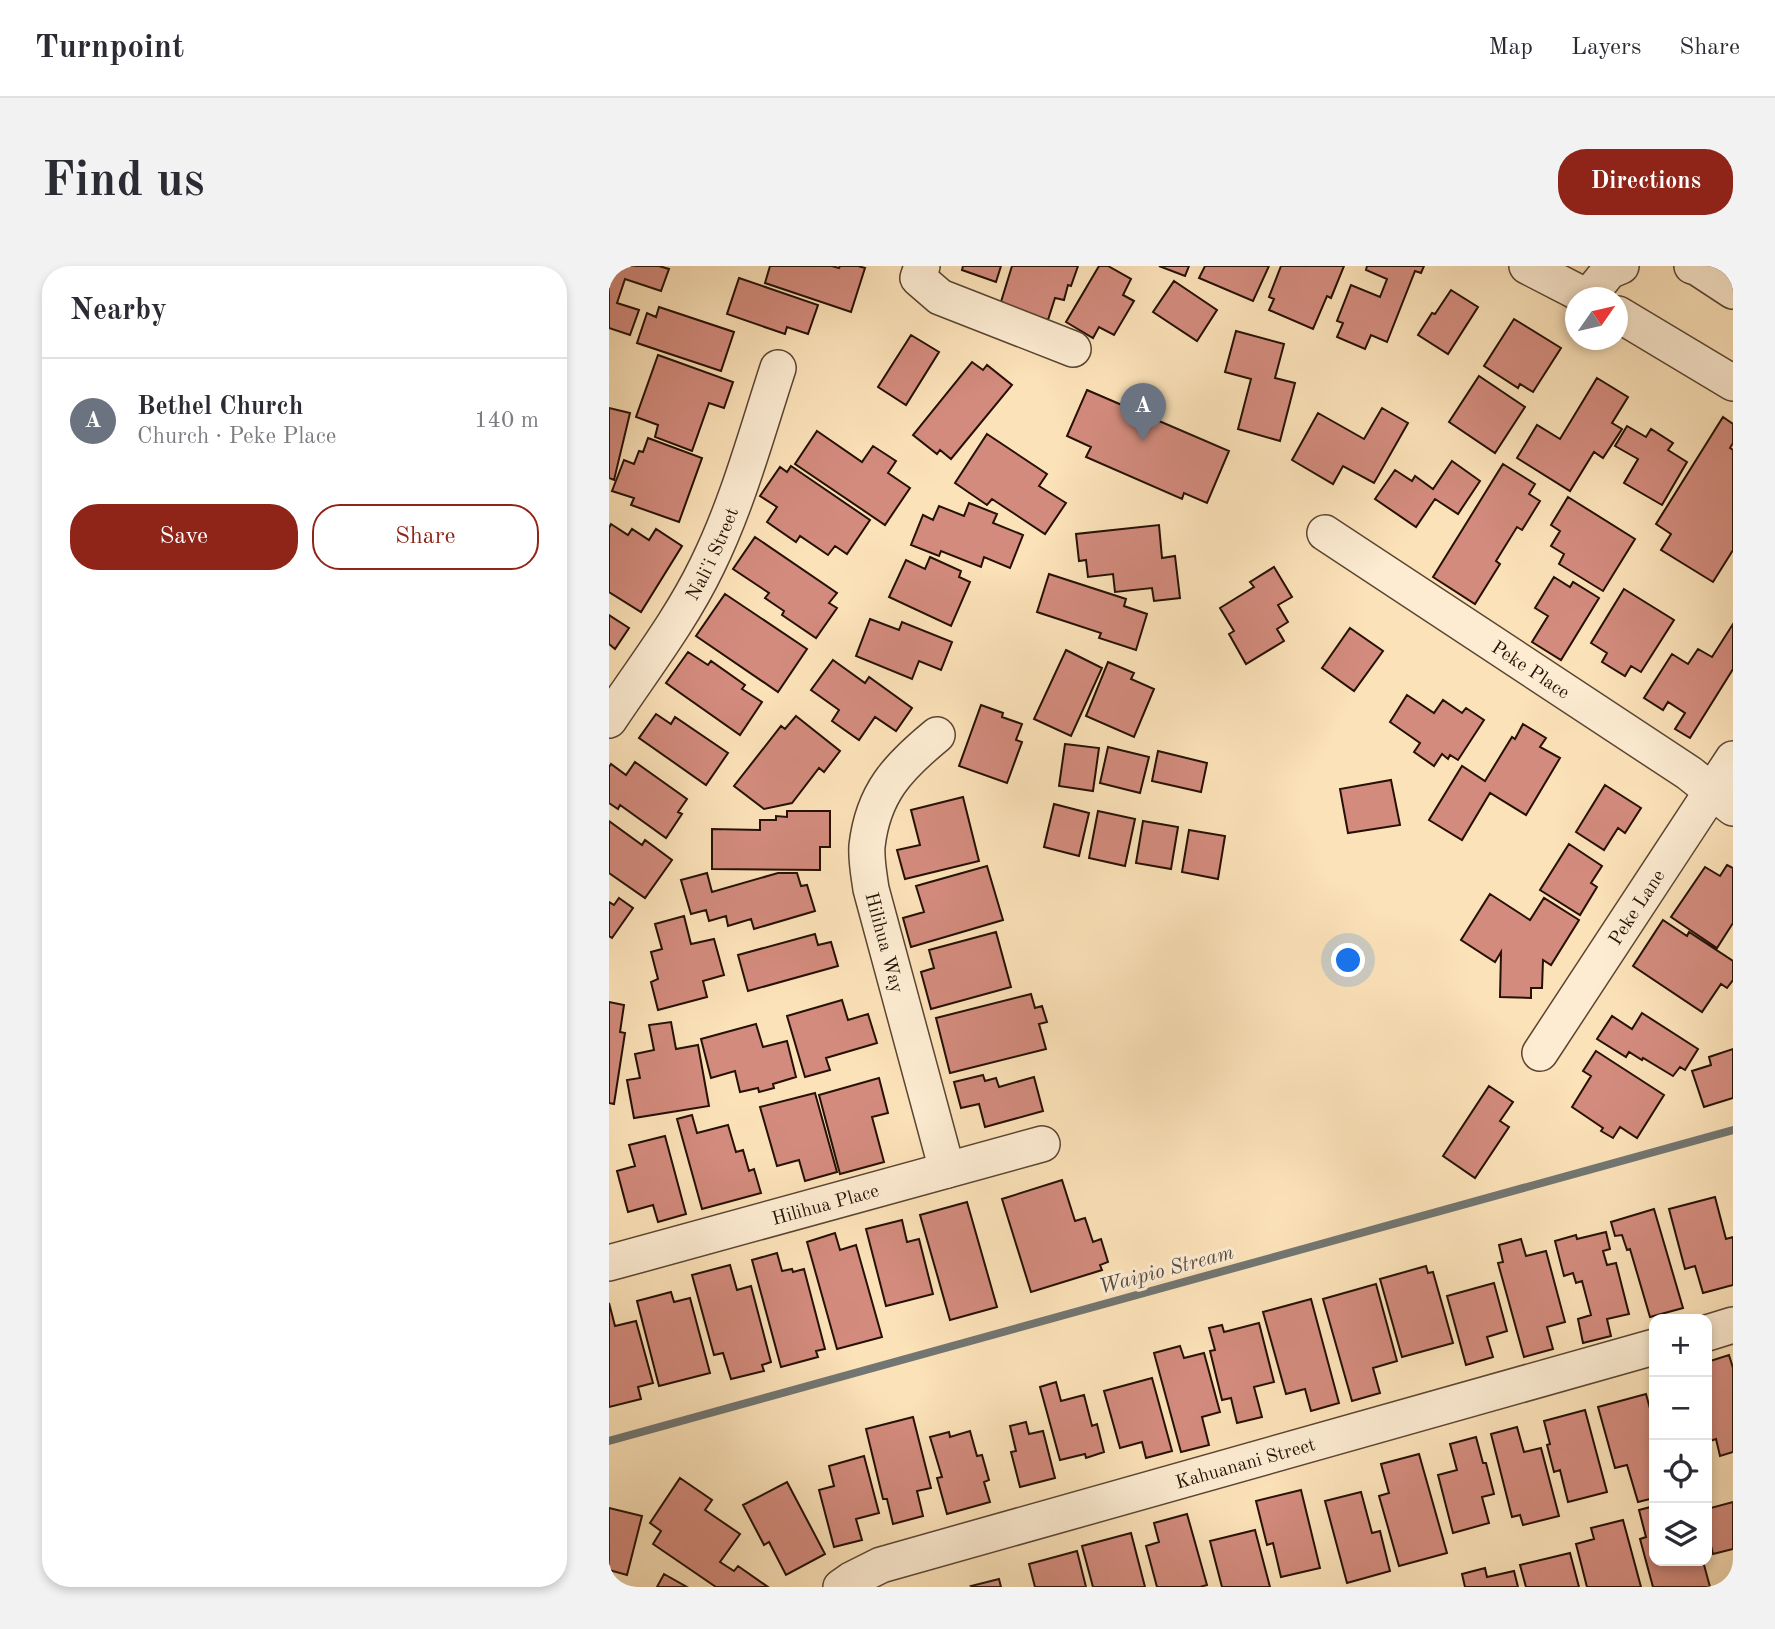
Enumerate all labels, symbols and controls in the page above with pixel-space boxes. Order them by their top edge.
text: Turnpoint [35,32,184,65]
text: Map [1489,36,1533,60]
text: Layers [1571,36,1641,60]
text: Share [1679,36,1740,60]
button: Directions [1558,149,1733,215]
text: Find us [42,158,205,207]
north arrow [1565,287,1628,350]
text: Nearby [70,296,167,326]
pin: A [1120,383,1166,441]
text: Bethel Church [137,394,303,420]
text: A [84,409,102,432]
text: 140 m [474,409,539,432]
text: Church · Peke Place [137,425,336,448]
button: Save [70,504,298,570]
button: Share [312,504,539,570]
street label: Nali'i Street [684,505,743,604]
street label: Peke Place [1487,639,1572,704]
street label: Peke Lane [1607,867,1670,949]
street label: Hilihua Way [860,891,906,996]
your location [1331,943,1365,977]
street label: Hilihua Place [770,1182,881,1230]
water label: Waipio Stream [1097,1242,1236,1299]
map controls [1649,1314,1712,1566]
button: + [1649,1314,1712,1377]
button: − [1649,1377,1712,1440]
street label: Kahuanani Street [1174,1436,1318,1493]
button: locate [1649,1440,1712,1503]
button: layers [1649,1503,1712,1566]

